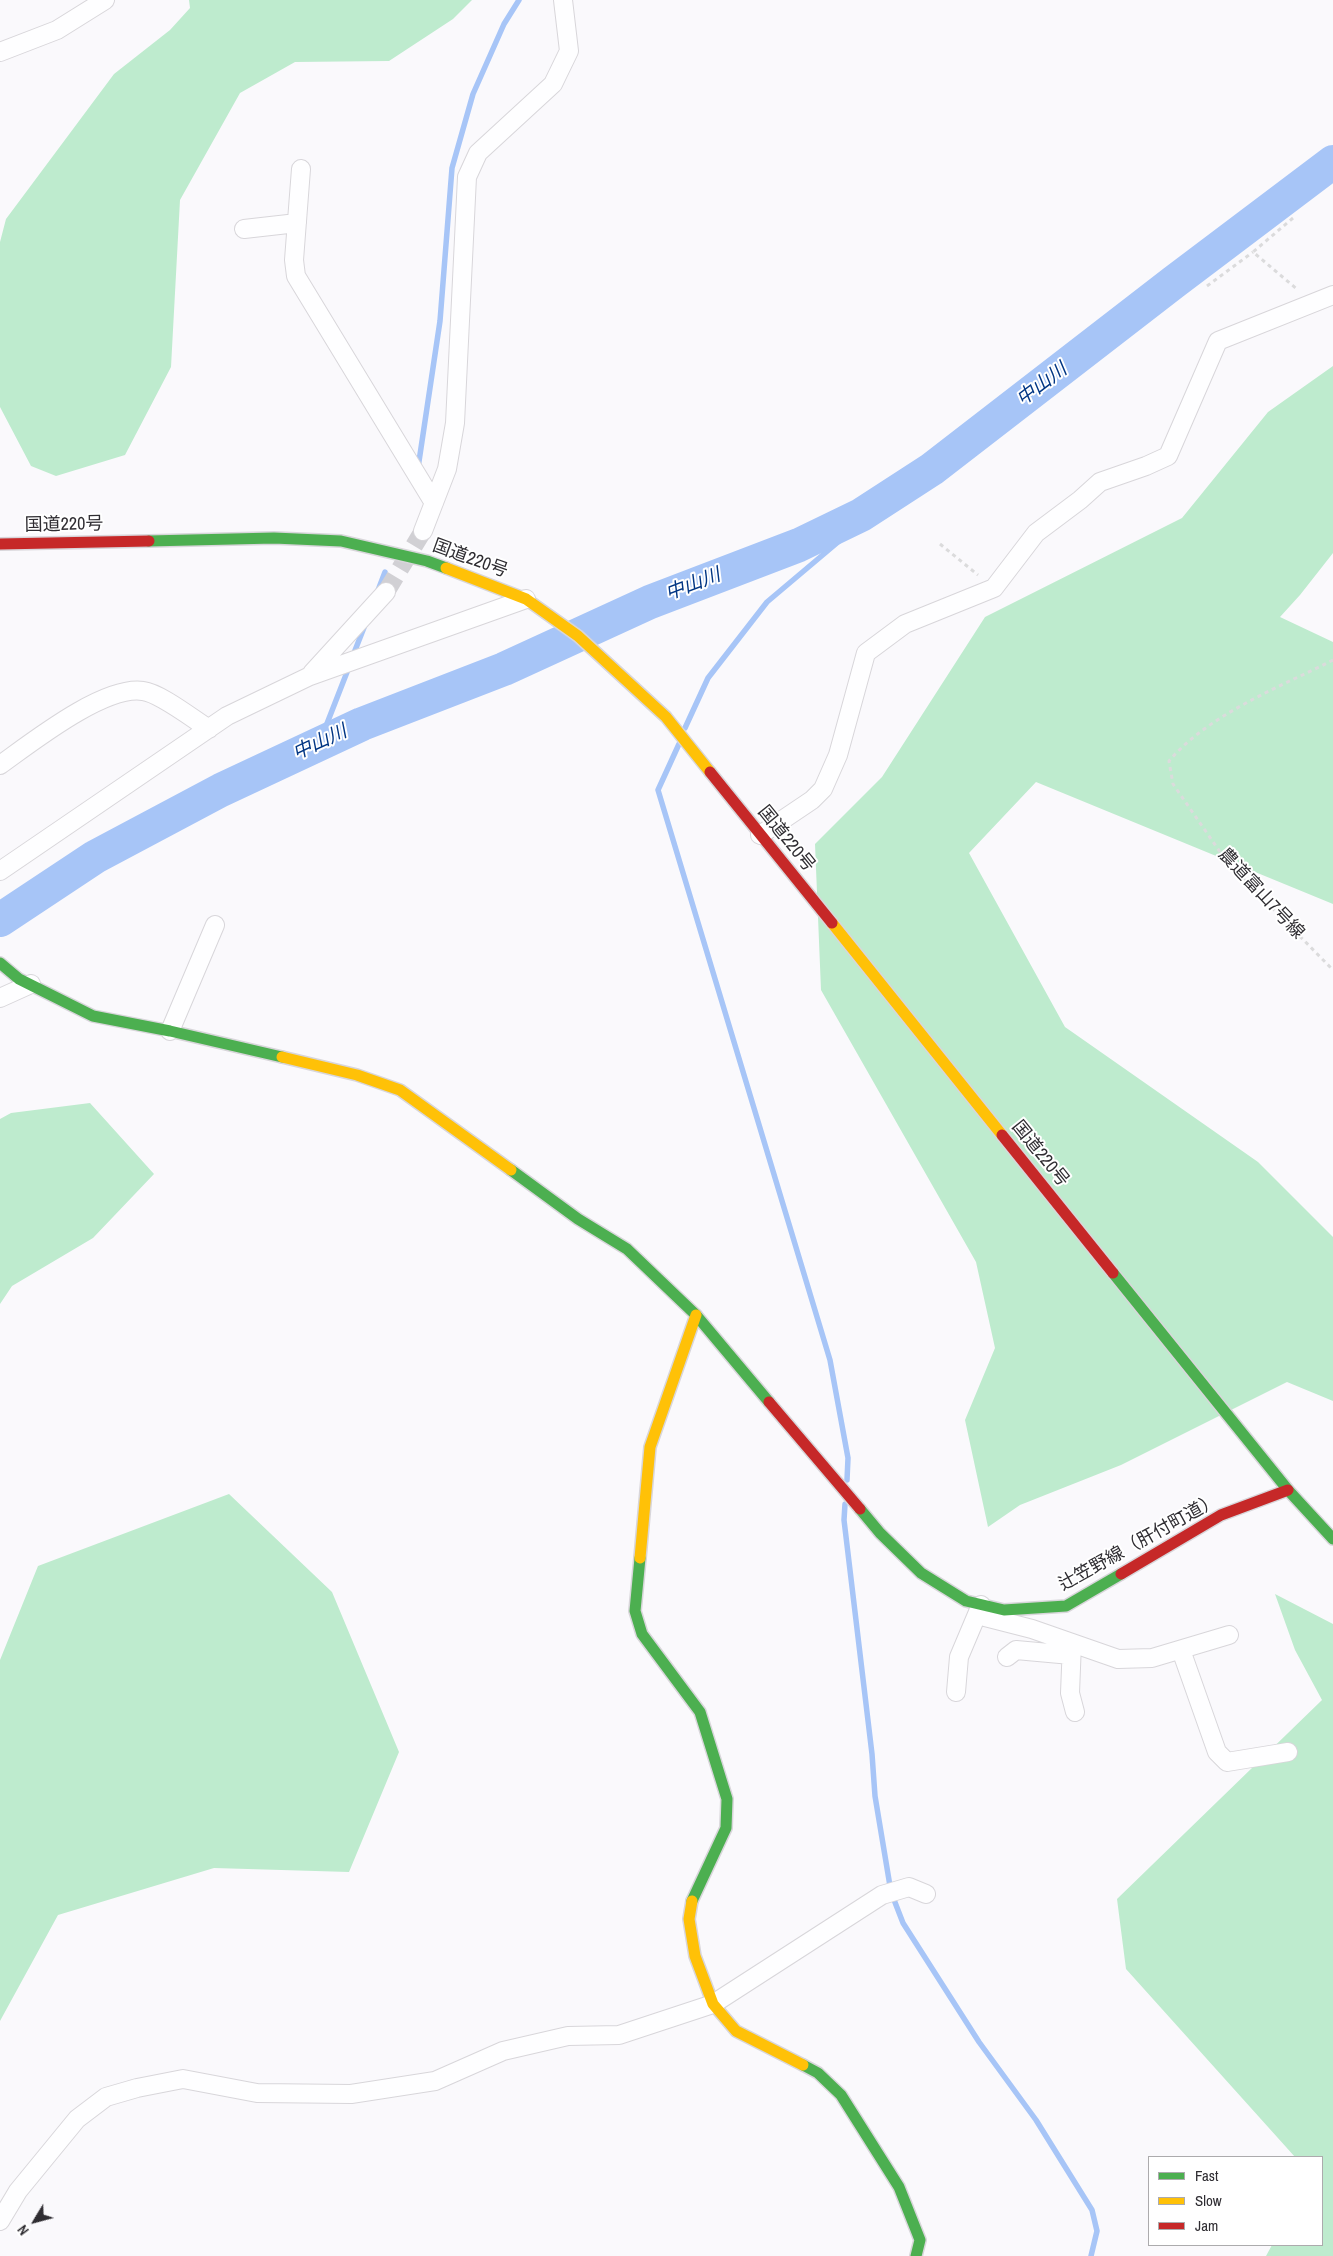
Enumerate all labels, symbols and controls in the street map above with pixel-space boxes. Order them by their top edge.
water label: 中山川 [1012,359,1072,411]
street label: 国道220号 [25,514,103,536]
street label: 国道220号 [429,535,511,583]
water label: 中山川 [662,564,724,606]
water label: 中山川 [289,721,351,765]
street label: 国道220号 [753,802,819,876]
street label: 農道富山7号線 [1213,844,1309,944]
street label: 国道220号 [1007,1117,1073,1191]
street label: 辻笠野線（肝付町道） [1055,1490,1223,1596]
legend [1148,2156,1323,2246]
text: Fast [1195,2165,1218,2186]
text: Slow [1195,2190,1222,2211]
north arrow [10,2196,60,2246]
text: Jam [1195,2215,1218,2236]
text: N [13,2221,33,2239]

